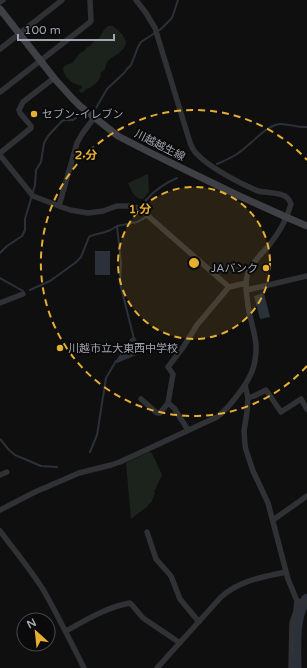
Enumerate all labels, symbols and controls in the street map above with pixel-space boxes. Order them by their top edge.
scale bar [18,16,114,42]
text: 100 m [24,23,61,37]
place label: セブン-イレブン [42,108,124,121]
marker: セブン-イレブン [29,109,39,119]
street label: 川越越生線 [132,127,187,164]
text: 2 分 [75,148,97,162]
text: 1 分 [129,202,151,216]
centre of rings [187,256,201,270]
place label: JAバンク [211,262,258,275]
marker: JAバンク [261,263,271,273]
place label: 川越市立大東西中学校 [68,342,178,355]
marker: 川越市立大東西中学校 [55,343,65,353]
north arrow [16,612,56,652]
text: N [25,616,39,631]

